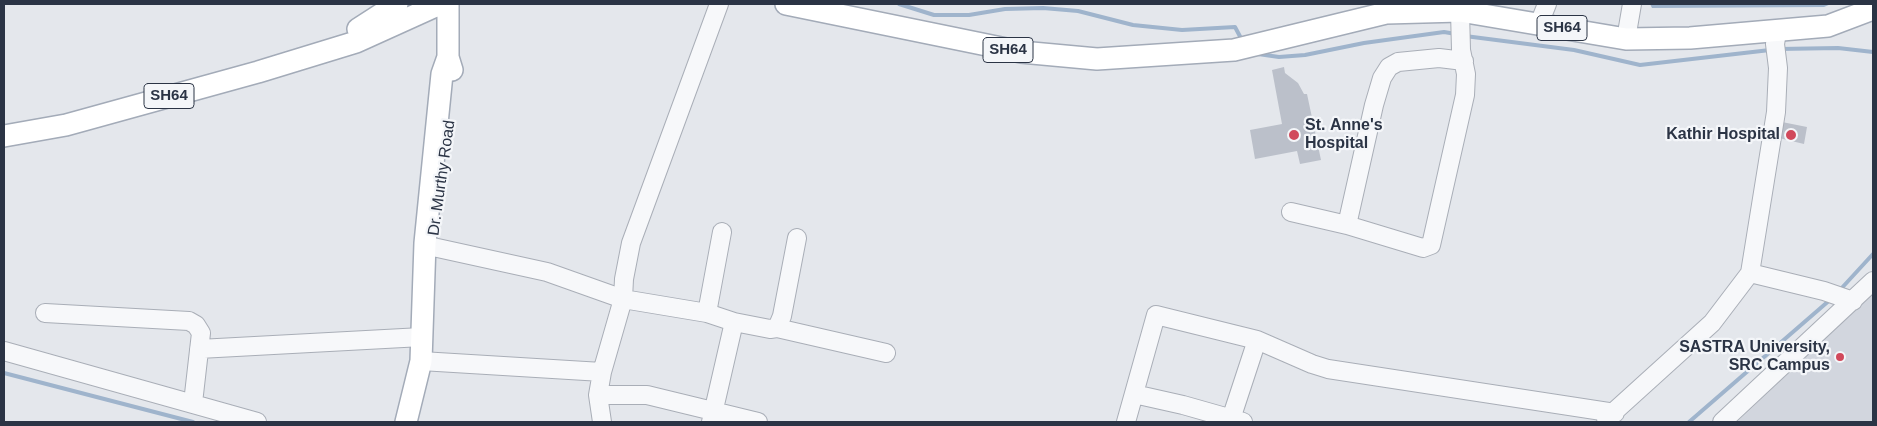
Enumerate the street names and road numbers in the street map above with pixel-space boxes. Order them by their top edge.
road number: SH64 [1537,15,1587,40]
road number: SH64 [983,38,1033,62]
road number: SH64 [144,84,194,108]
street label: Dr. Murthy Road [424,119,460,237]

